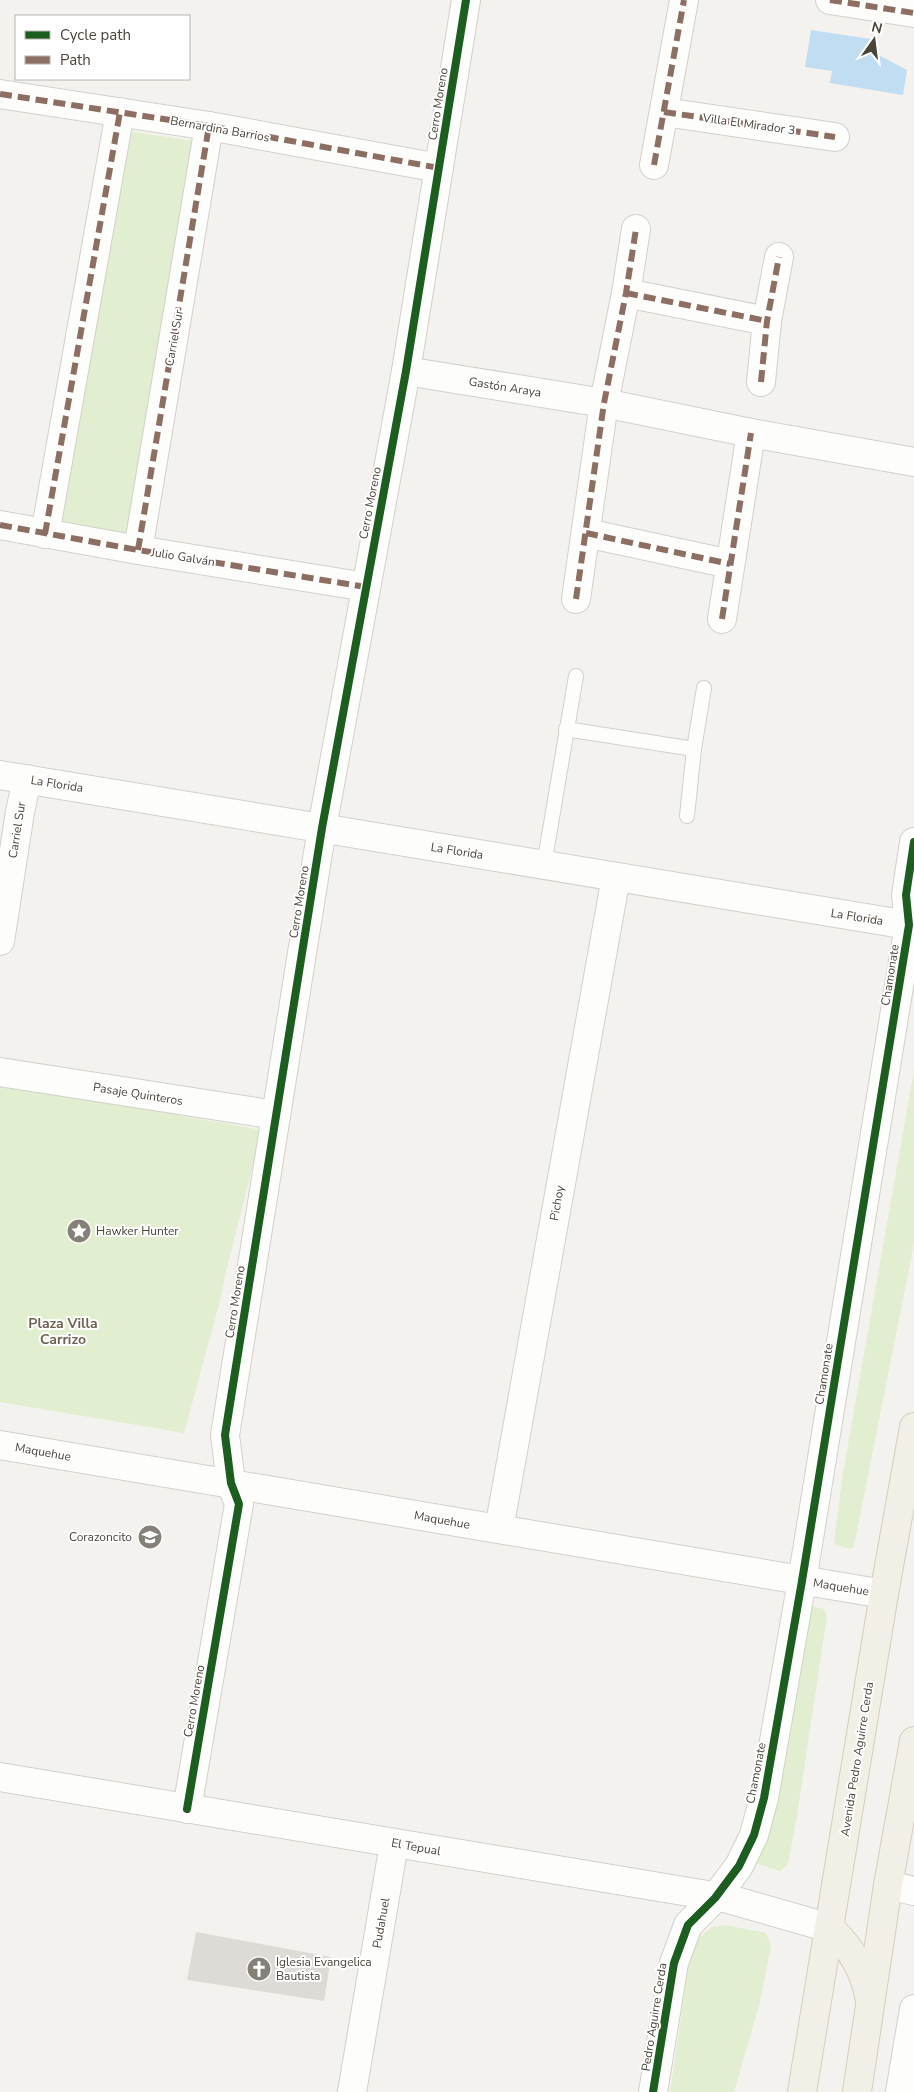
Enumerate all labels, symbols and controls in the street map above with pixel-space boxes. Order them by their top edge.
legend [15,15,190,80]
north arrow [849,15,899,65]
text: N [870,17,884,38]
text: Cycle path [60,25,131,45]
text: Path [60,50,91,70]
street label: Cerro Moreno [424,66,452,141]
street label: Villa El Mirador 3 [701,109,796,138]
street label: Bernardina Barrios [169,112,271,146]
street label: Carriel Sur [161,308,187,367]
street label: Gastón Araya [468,373,542,401]
street label: Cerro Moreno [355,465,385,541]
street label: Julio Galván [149,544,216,570]
street label: La Florida [30,772,84,796]
street label: Carriel Sur [5,800,29,859]
street label: La Florida [430,839,484,863]
street label: Cerro Moreno [285,864,313,939]
street label: La Florida [830,905,884,929]
street label: Chamonate [877,943,903,1007]
street label: Pasaje Quinteros [92,1079,184,1109]
street label: Pichoy [546,1183,568,1222]
place icon: Hawker Hunter [66,1218,92,1244]
place label: Hawker Hunter [96,1223,179,1239]
street label: Cerro Moreno [221,1264,249,1339]
district label: Plaza Villa Carrizo [28,1314,98,1349]
street label: Chamonate [811,1342,837,1406]
street label: Maquehue [14,1439,72,1465]
street label: Maquehue [413,1507,471,1533]
school or university icon: Corazoncito [137,1524,163,1550]
place label: Corazoncito [69,1529,132,1545]
street label: Maquehue [812,1575,870,1599]
street label: Cerro Moreno [180,1663,208,1739]
street label: Avenida Pedro Aguirre Cerda [837,1680,877,1838]
street label: Chamonate [742,1741,770,1805]
street label: El Tepual [390,1835,442,1859]
street label: Pudahuel [369,1896,393,1950]
place label: Iglesia Evangelica Bautista [276,1954,372,1984]
church icon: Iglesia Evangelica Bautista [246,1956,272,1982]
street label: Pedro Aguirre Cerda [638,1962,670,2072]

